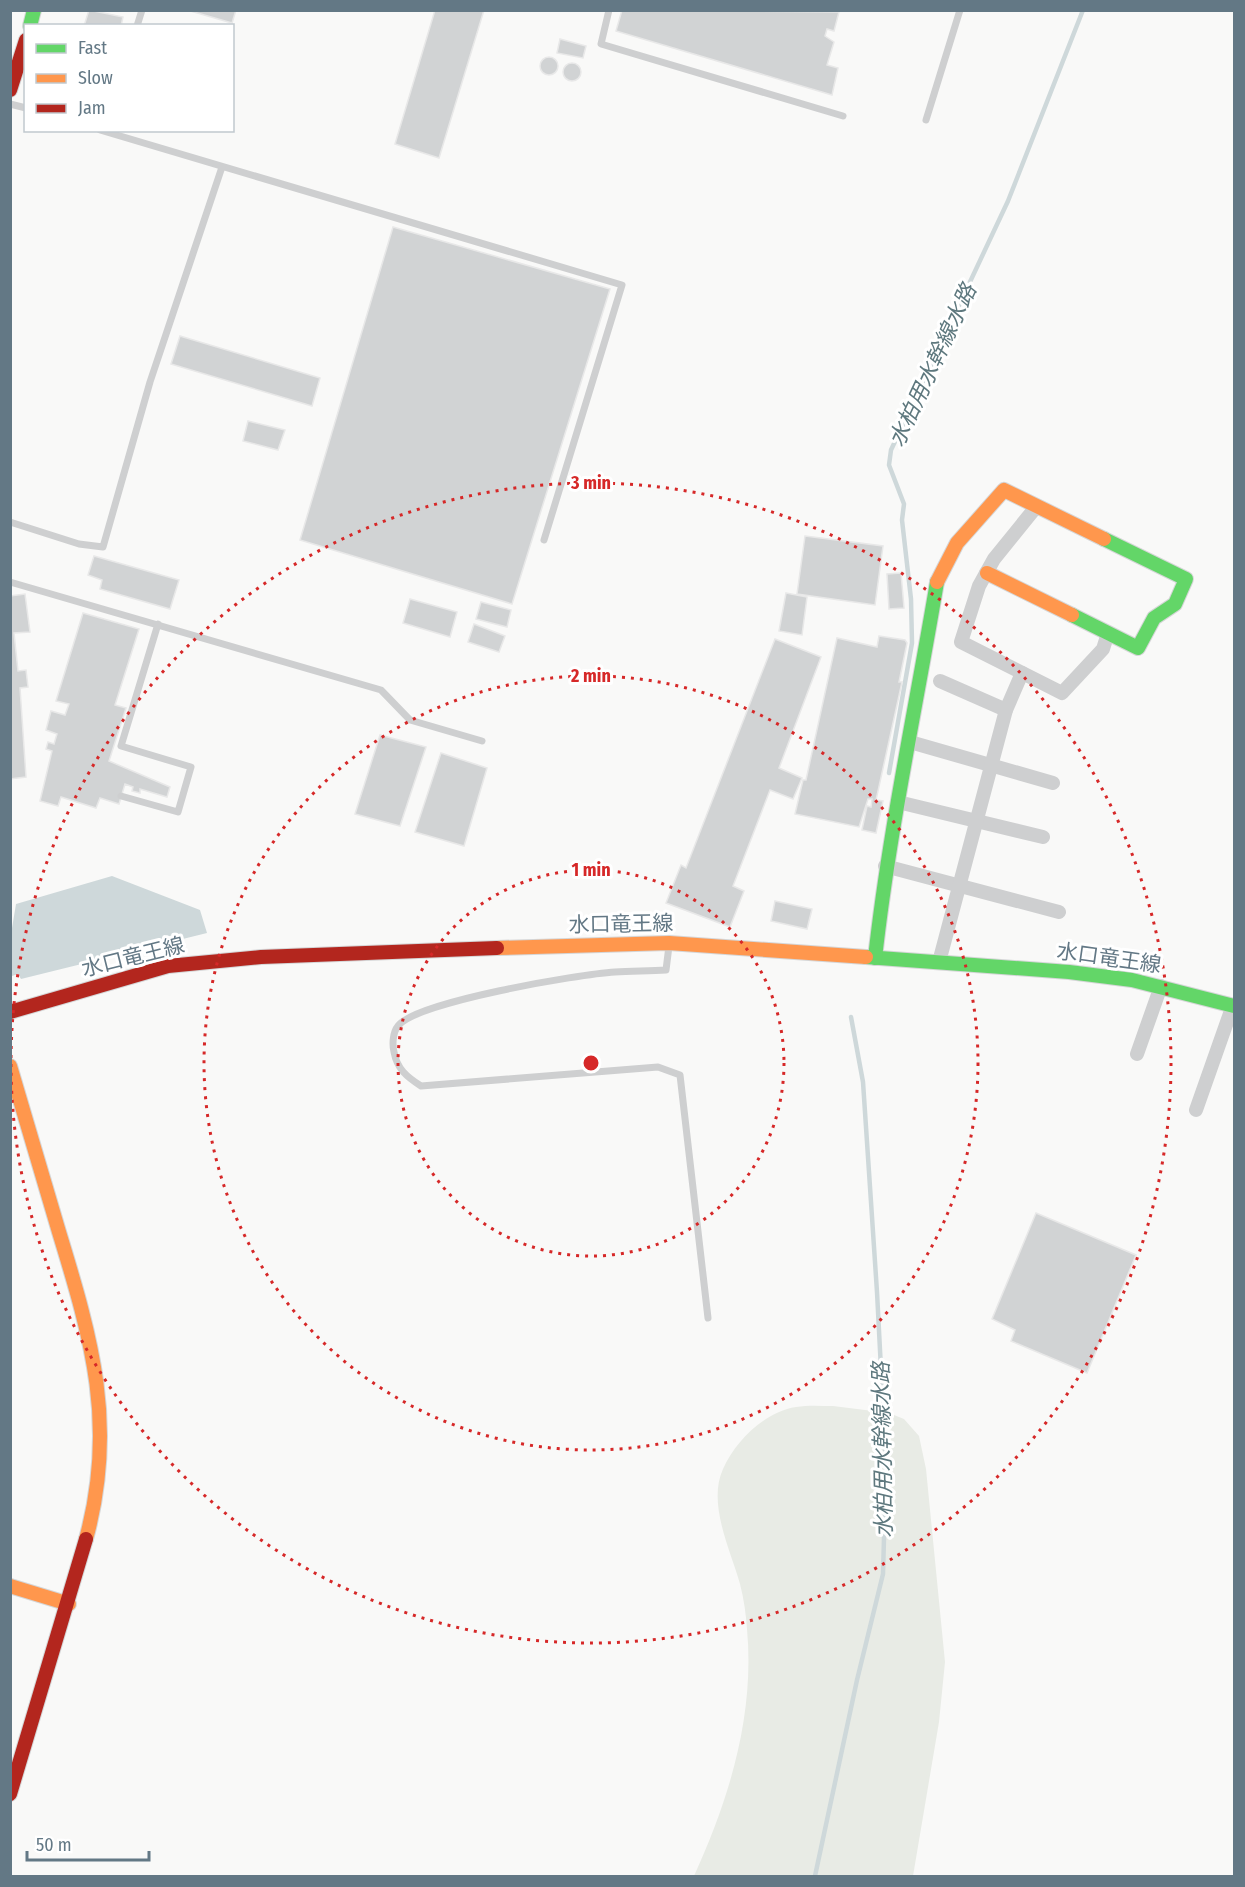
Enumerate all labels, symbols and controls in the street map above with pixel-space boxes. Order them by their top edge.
legend [24,24,234,132]
text: Fast [78,37,107,59]
text: Slow [78,67,113,89]
text: Jam [78,97,106,119]
water label: 水柏用水幹線水路 [883,278,983,451]
text: 3 min [570,472,611,494]
text: 2 min [570,665,611,687]
text: 1 min [571,859,611,881]
street label: 水口竜王線 [568,910,674,938]
street label: 水口竜王線 [79,932,187,982]
street label: 水口竜王線 [1055,938,1163,978]
centre of rings [581,1053,601,1073]
water label: 水柏用水幹線水路 [867,1360,898,1538]
scale bar [27,1824,148,1862]
text: 50 m [36,1834,72,1856]

